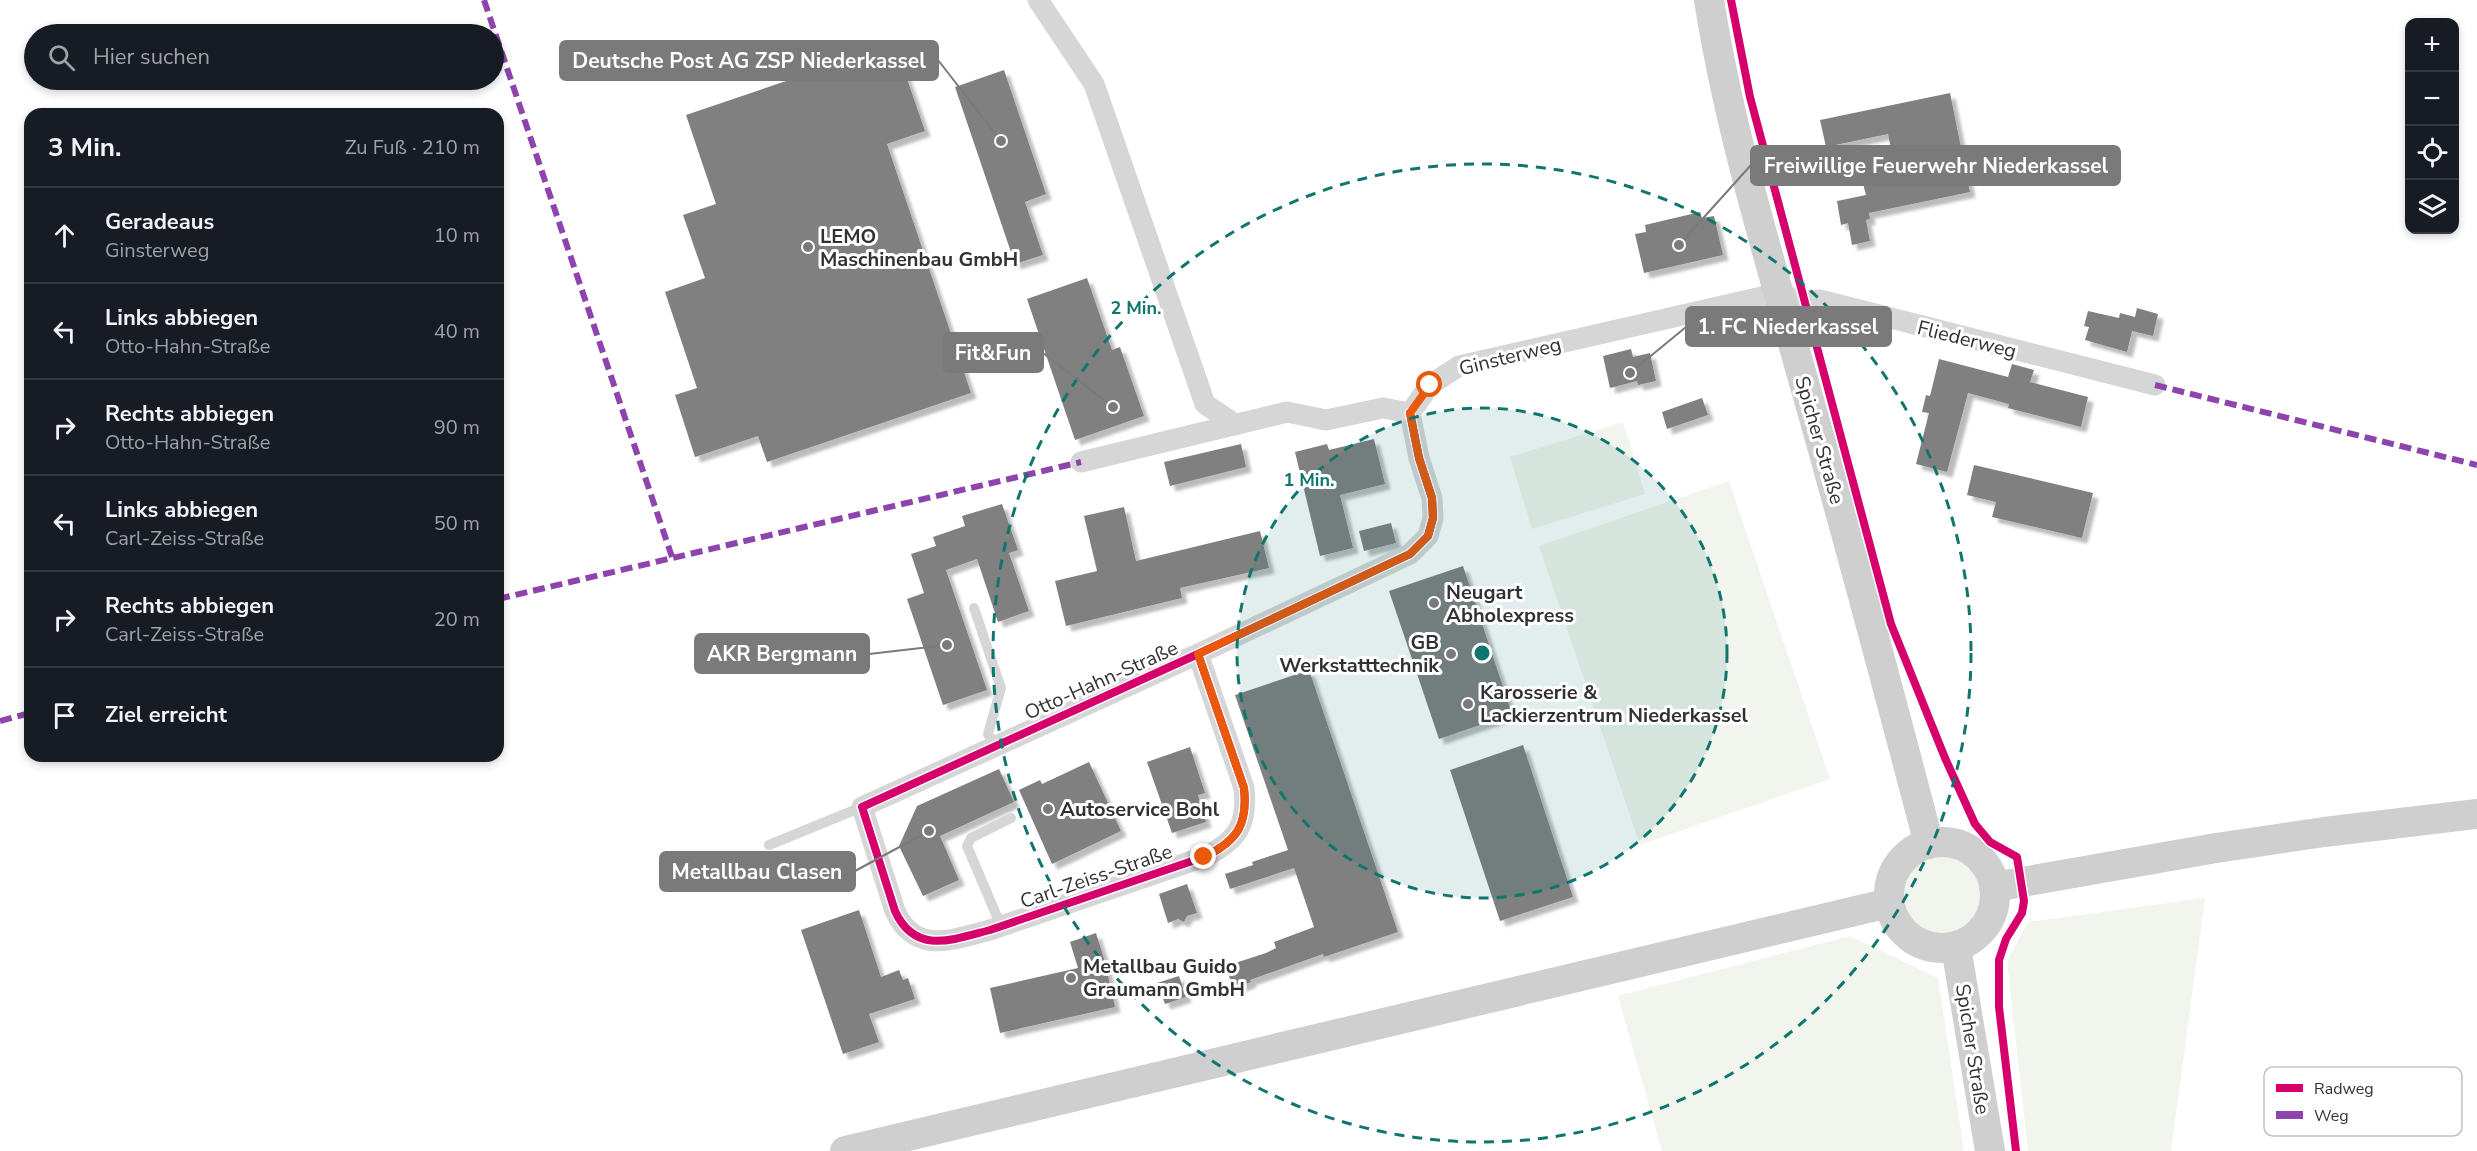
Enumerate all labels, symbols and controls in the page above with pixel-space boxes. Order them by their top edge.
map controls [2405,18,2459,234]
button: + [2405,18,2459,72]
search box [24,24,504,90]
icon: search [45,41,78,74]
callout: Deutsche Post AG ZSP Niederkassel [560,41,938,80]
text: Hier suchen [93,42,210,72]
text: Deutsche Post AG ZSP Niederkassel [572,47,926,75]
button: − [2405,72,2459,126]
button: locate [2405,126,2459,180]
text: 3 Min. [48,130,121,165]
text: Zu Fuß · 210 m [345,134,480,161]
callout: Freiwillige Feuerwehr Niederkassel [1751,146,2120,185]
text: Freiwillige Feuerwehr Niederkassel [1764,152,2109,180]
button: layers [2405,180,2459,234]
text: Geradeaus [105,207,214,237]
icon: ahead [48,219,81,252]
text: 10 m [434,222,480,249]
place label: LEMO Maschinenbau GmbH [820,223,1018,273]
text: Ginsterweg [105,237,209,264]
marker: LEMO Maschinenbau GmbH [801,240,815,254]
text: 2 Min. [1111,296,1161,320]
text: Links abbiegen [105,303,258,333]
callout: 1. FC Niederkassel [1686,307,1891,346]
text: 1. FC Niederkassel [1698,313,1879,341]
street label: Fliederweg [1914,314,2019,365]
icon: left [48,315,81,348]
text: 40 m [434,318,480,345]
street label: Ginsterweg [1456,331,1564,382]
text: Otto-Hahn-Straße [105,333,270,360]
callout: Fit&Fun [943,333,1043,372]
text: Fit&Fun [955,339,1031,367]
route start [1416,371,1442,397]
street label: Spicher Straße [1788,373,1851,507]
text: Rechts abbiegen [105,399,274,429]
icon: right [48,411,81,444]
text: 90 m [434,414,480,441]
text: Otto-Hahn-Straße [105,429,270,456]
text: 1 Min. [1284,468,1334,492]
text: Links abbiegen [105,495,258,525]
icon: left [48,507,81,540]
text: 50 m [434,510,480,537]
text: Carl-Zeiss-Straße [105,525,264,552]
place label: Neugart Abholexpress [1446,579,1574,629]
text: Rechts abbiegen [105,591,274,621]
marker: Neugart Abholexpress [1427,596,1441,610]
icon: right [48,603,81,636]
text: 20 m [434,606,480,633]
text: Carl-Zeiss-Straße [105,621,264,648]
place label: GB Werkstatttechnik [1279,629,1440,679]
callout: AKR Bergmann [695,634,869,673]
street label: Otto-Hahn-Straße [1020,634,1182,726]
text: AKR Bergmann [707,640,857,668]
centre of rings [1472,643,1492,663]
marker: GB Werkstatttechnik [1444,647,1458,661]
place label: Karosserie & Lackierzentrum Niederkassel [1480,679,1749,729]
marker: Karosserie & Lackierzentrum Niederkassel [1461,697,1475,711]
icon: arrive [48,699,81,732]
text: Ziel erreicht [105,700,227,730]
place label: Autoservice Bohl [1060,796,1220,823]
marker: Autoservice Bohl [1041,802,1055,816]
street label: Carl-Zeiss-Straße [1017,838,1176,915]
route end [1190,843,1216,869]
callout: Metallbau Clasen [660,852,855,891]
text: Metallbau Clasen [672,858,842,886]
place label: Metallbau Guido Graumann GmbH [1083,953,1245,1003]
marker: Metallbau Guido Graumann GmbH [1064,971,1078,985]
street label: Spicher Straße [1949,982,1996,1116]
legend [2264,1067,2462,1136]
text: Radweg [2314,1078,2374,1100]
text: Weg [2314,1105,2349,1127]

